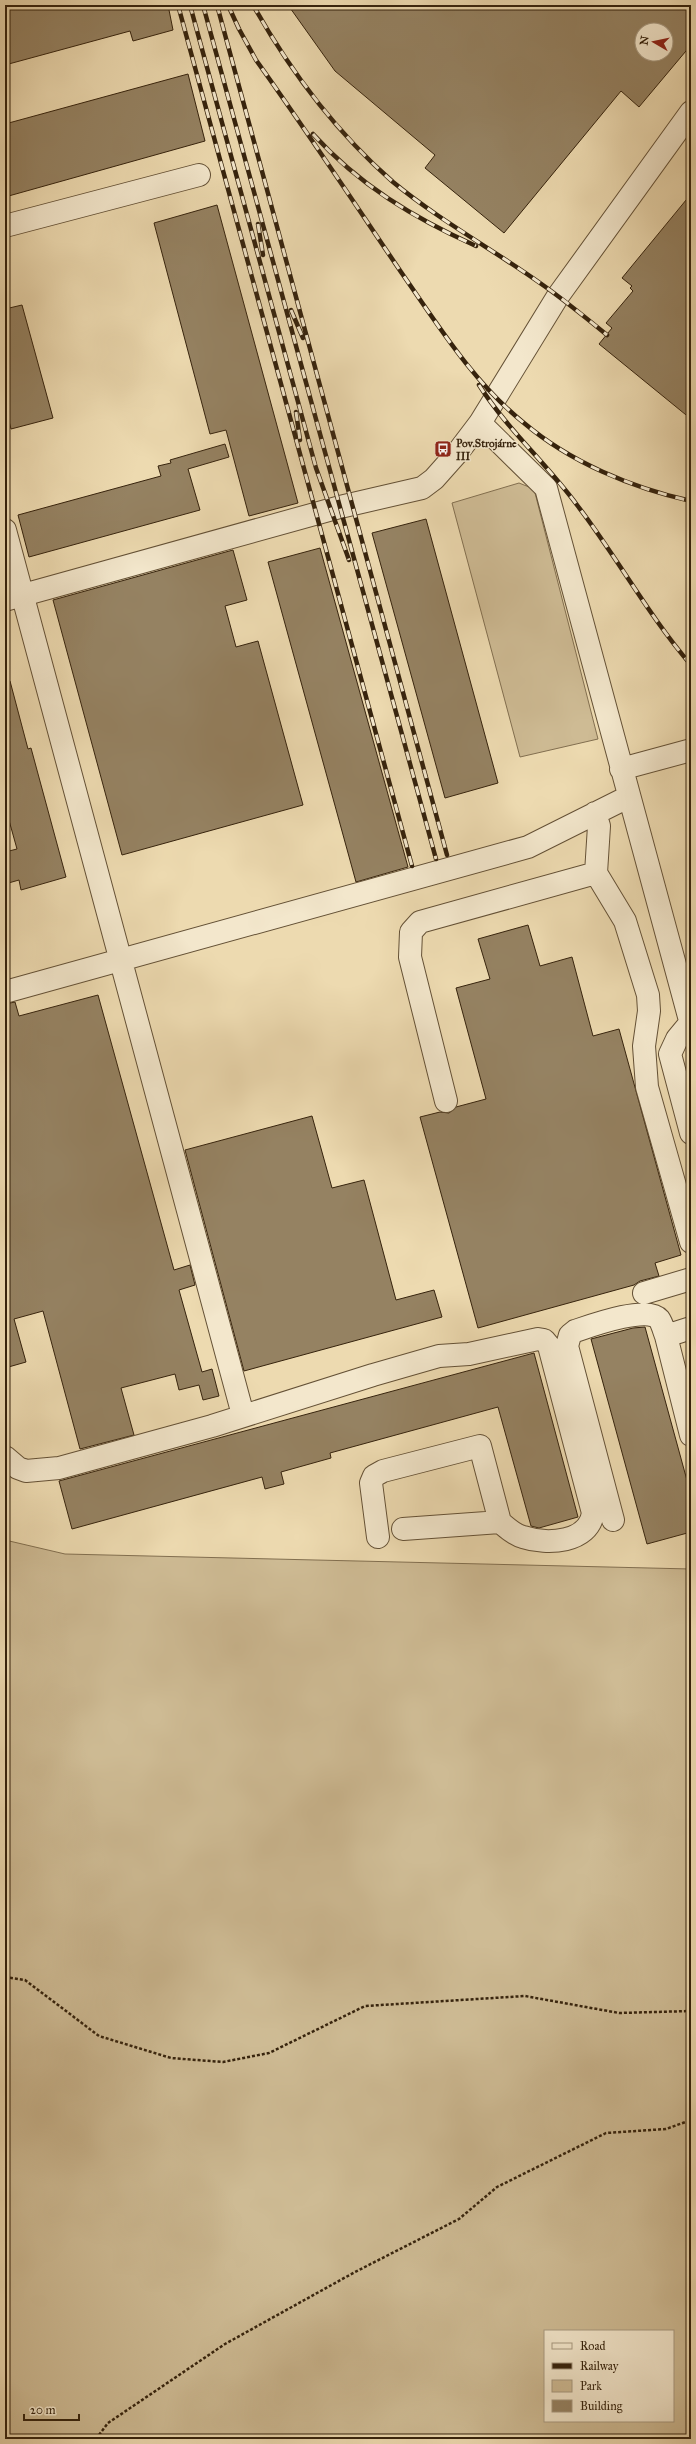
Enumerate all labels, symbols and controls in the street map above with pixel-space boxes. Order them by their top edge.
north arrow [634,22,674,62]
text: N [637,34,652,46]
place label: Pov.Strojárne III [456,437,517,463]
bus stop icon: Pov.Strojárne III [433,439,453,459]
legend [544,2330,674,2422]
text: Road [580,2339,606,2353]
text: Railway [580,2359,619,2373]
text: Park [580,2379,602,2393]
scale bar [24,2396,79,2422]
text: Building [580,2399,623,2414]
text: 20 m [30,2403,56,2417]

